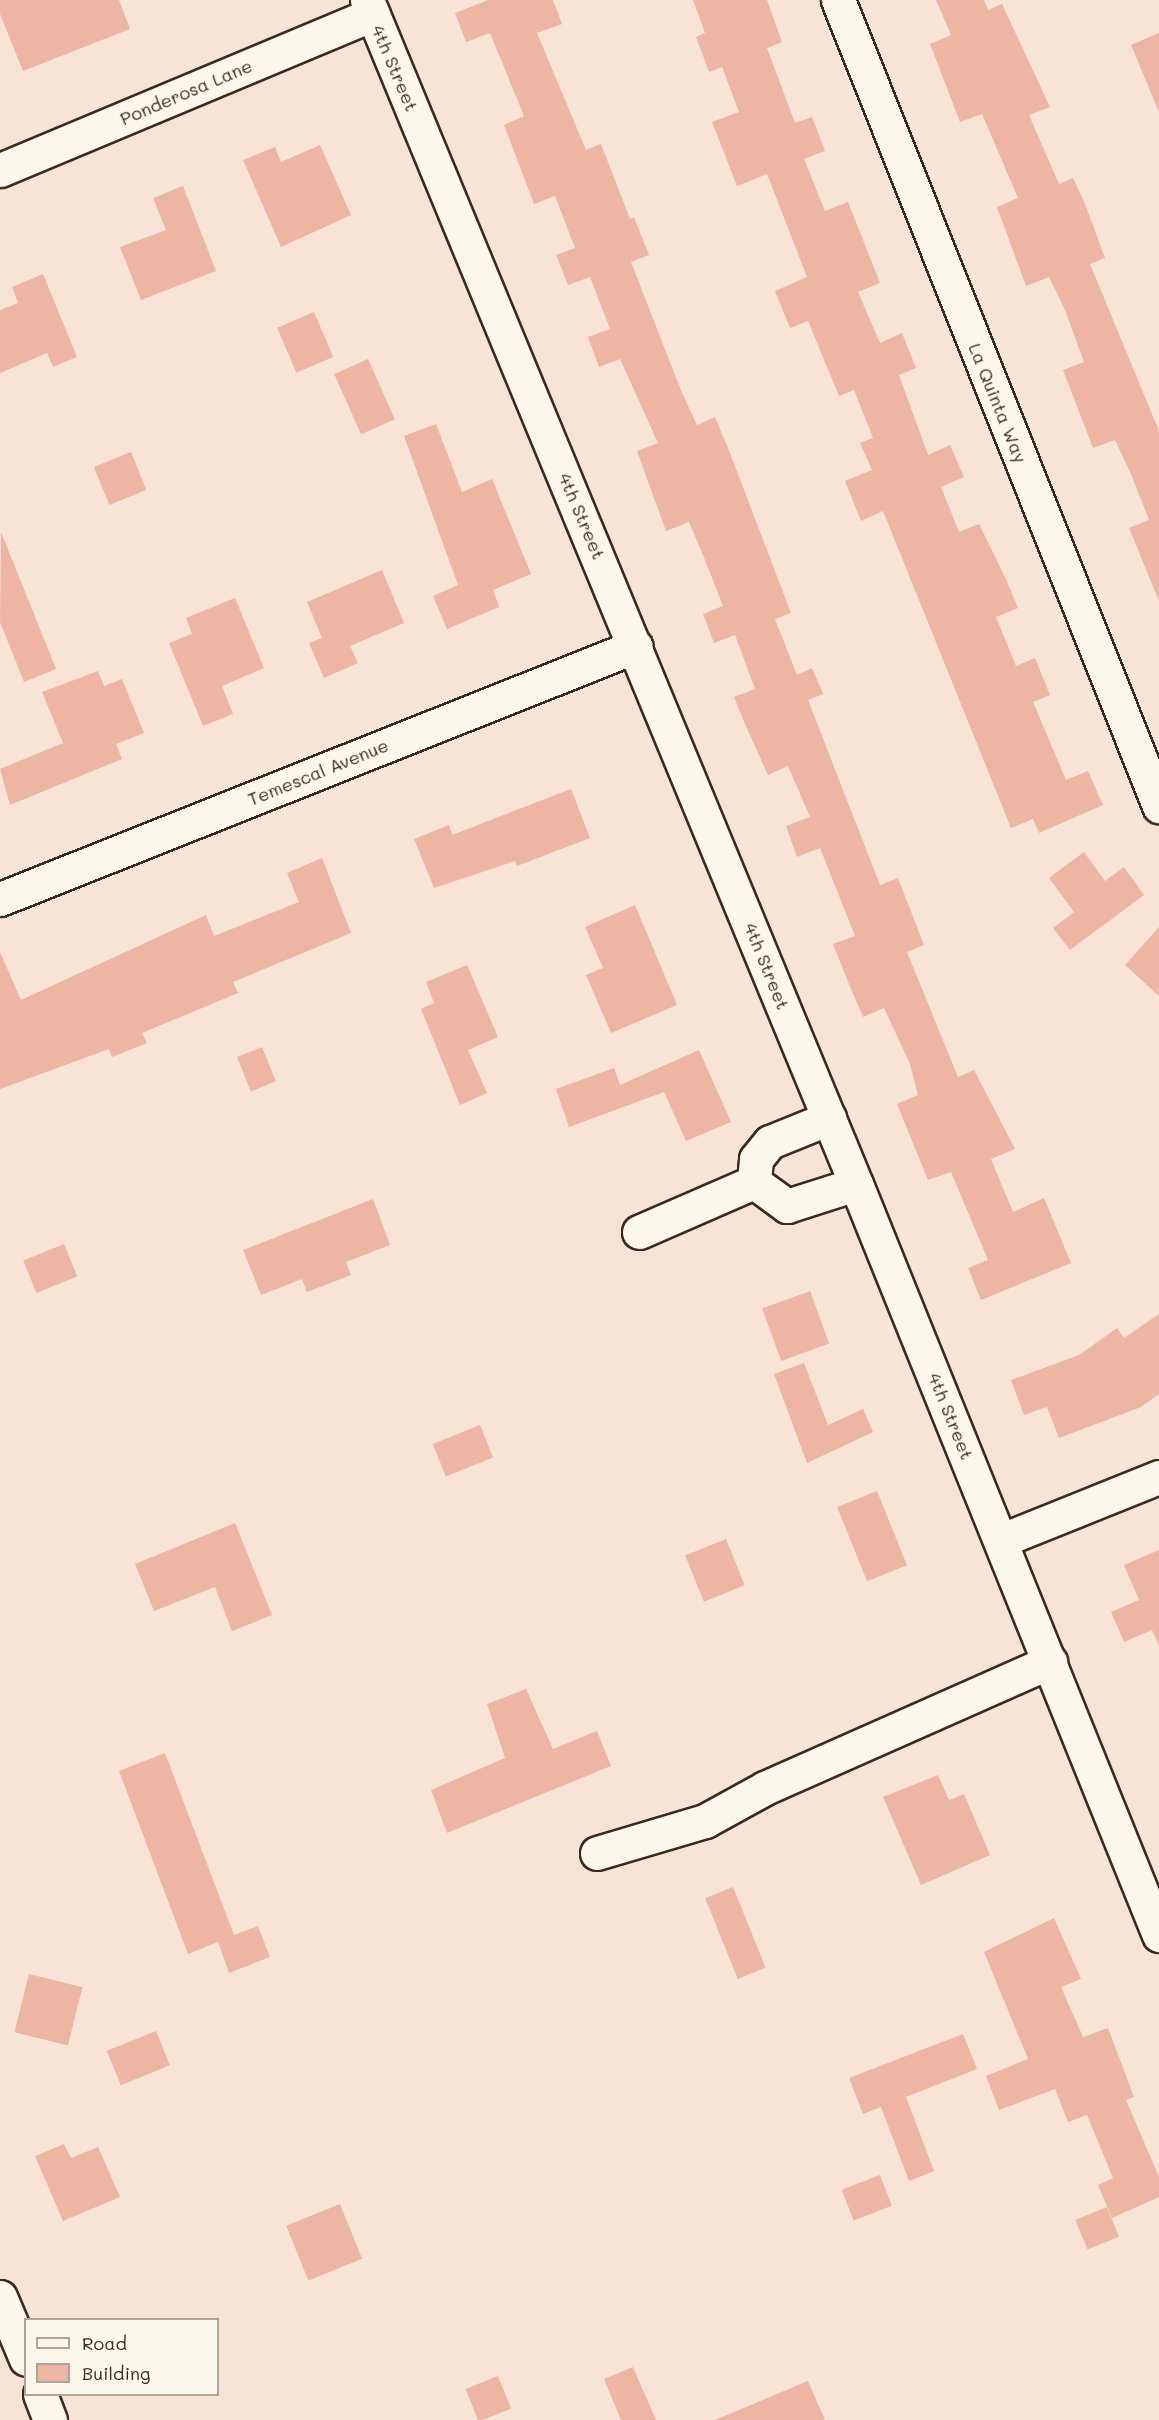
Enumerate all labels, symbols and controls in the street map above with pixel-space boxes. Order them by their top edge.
street label: 4th Street [367,22,423,114]
street label: Ponderosa Lane [117,54,255,130]
street label: La Quinta Way [964,340,1032,466]
street label: 4th Street [554,470,610,562]
street label: Temescal Avenue [245,734,391,810]
street label: 4th Street [740,919,794,1013]
street label: 4th Street [924,1369,978,1463]
legend [24,2318,219,2396]
text: Road [82,2331,127,2355]
text: Building [82,2361,150,2385]

